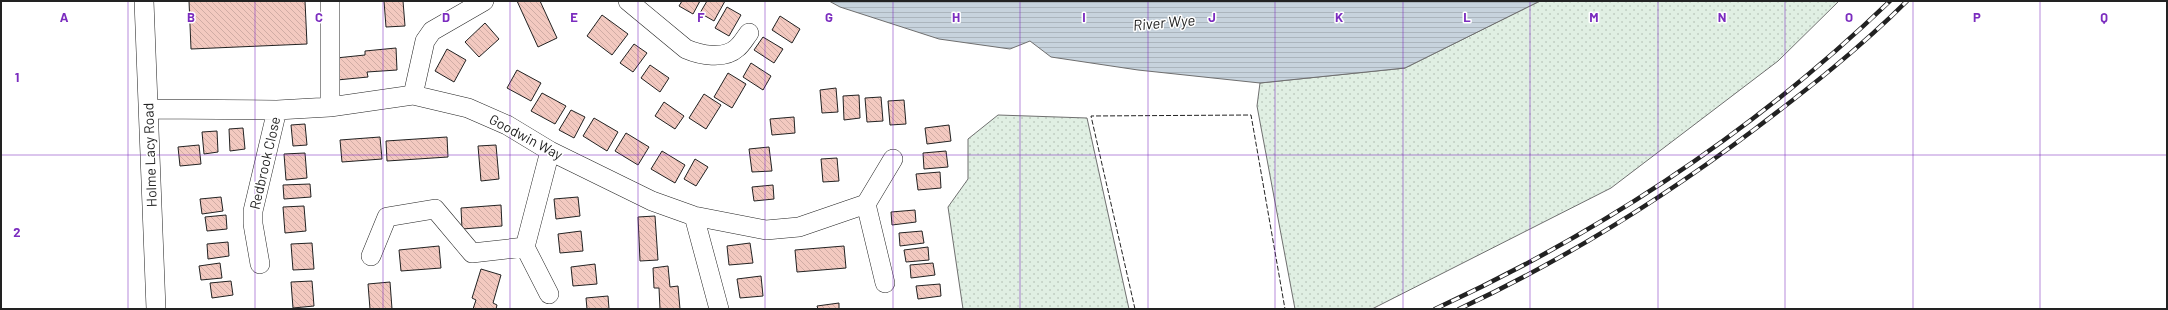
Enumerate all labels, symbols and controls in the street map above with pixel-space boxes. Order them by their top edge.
text: A [60,9,69,25]
text: B [187,9,195,25]
text: C [315,9,323,25]
text: D [442,9,450,25]
text: E [570,9,578,25]
text: F [697,9,705,25]
text: G [825,9,833,25]
text: H [952,9,960,25]
text: I [1082,9,1086,25]
text: J [1208,9,1216,25]
text: K [1335,9,1343,25]
text: L [1463,9,1471,25]
text: M [1589,9,1599,25]
text: N [1718,9,1726,25]
text: O [1845,9,1853,25]
text: P [1973,9,1981,25]
text: Q [2100,9,2108,25]
water label: River Wye [1132,10,1196,34]
text: 1 [15,69,19,85]
street label: Holme Lacy Road [139,103,160,207]
street label: Goodwin Way [487,110,566,163]
street label: Redbrook Close [246,115,283,211]
text: 2 [13,224,21,240]

